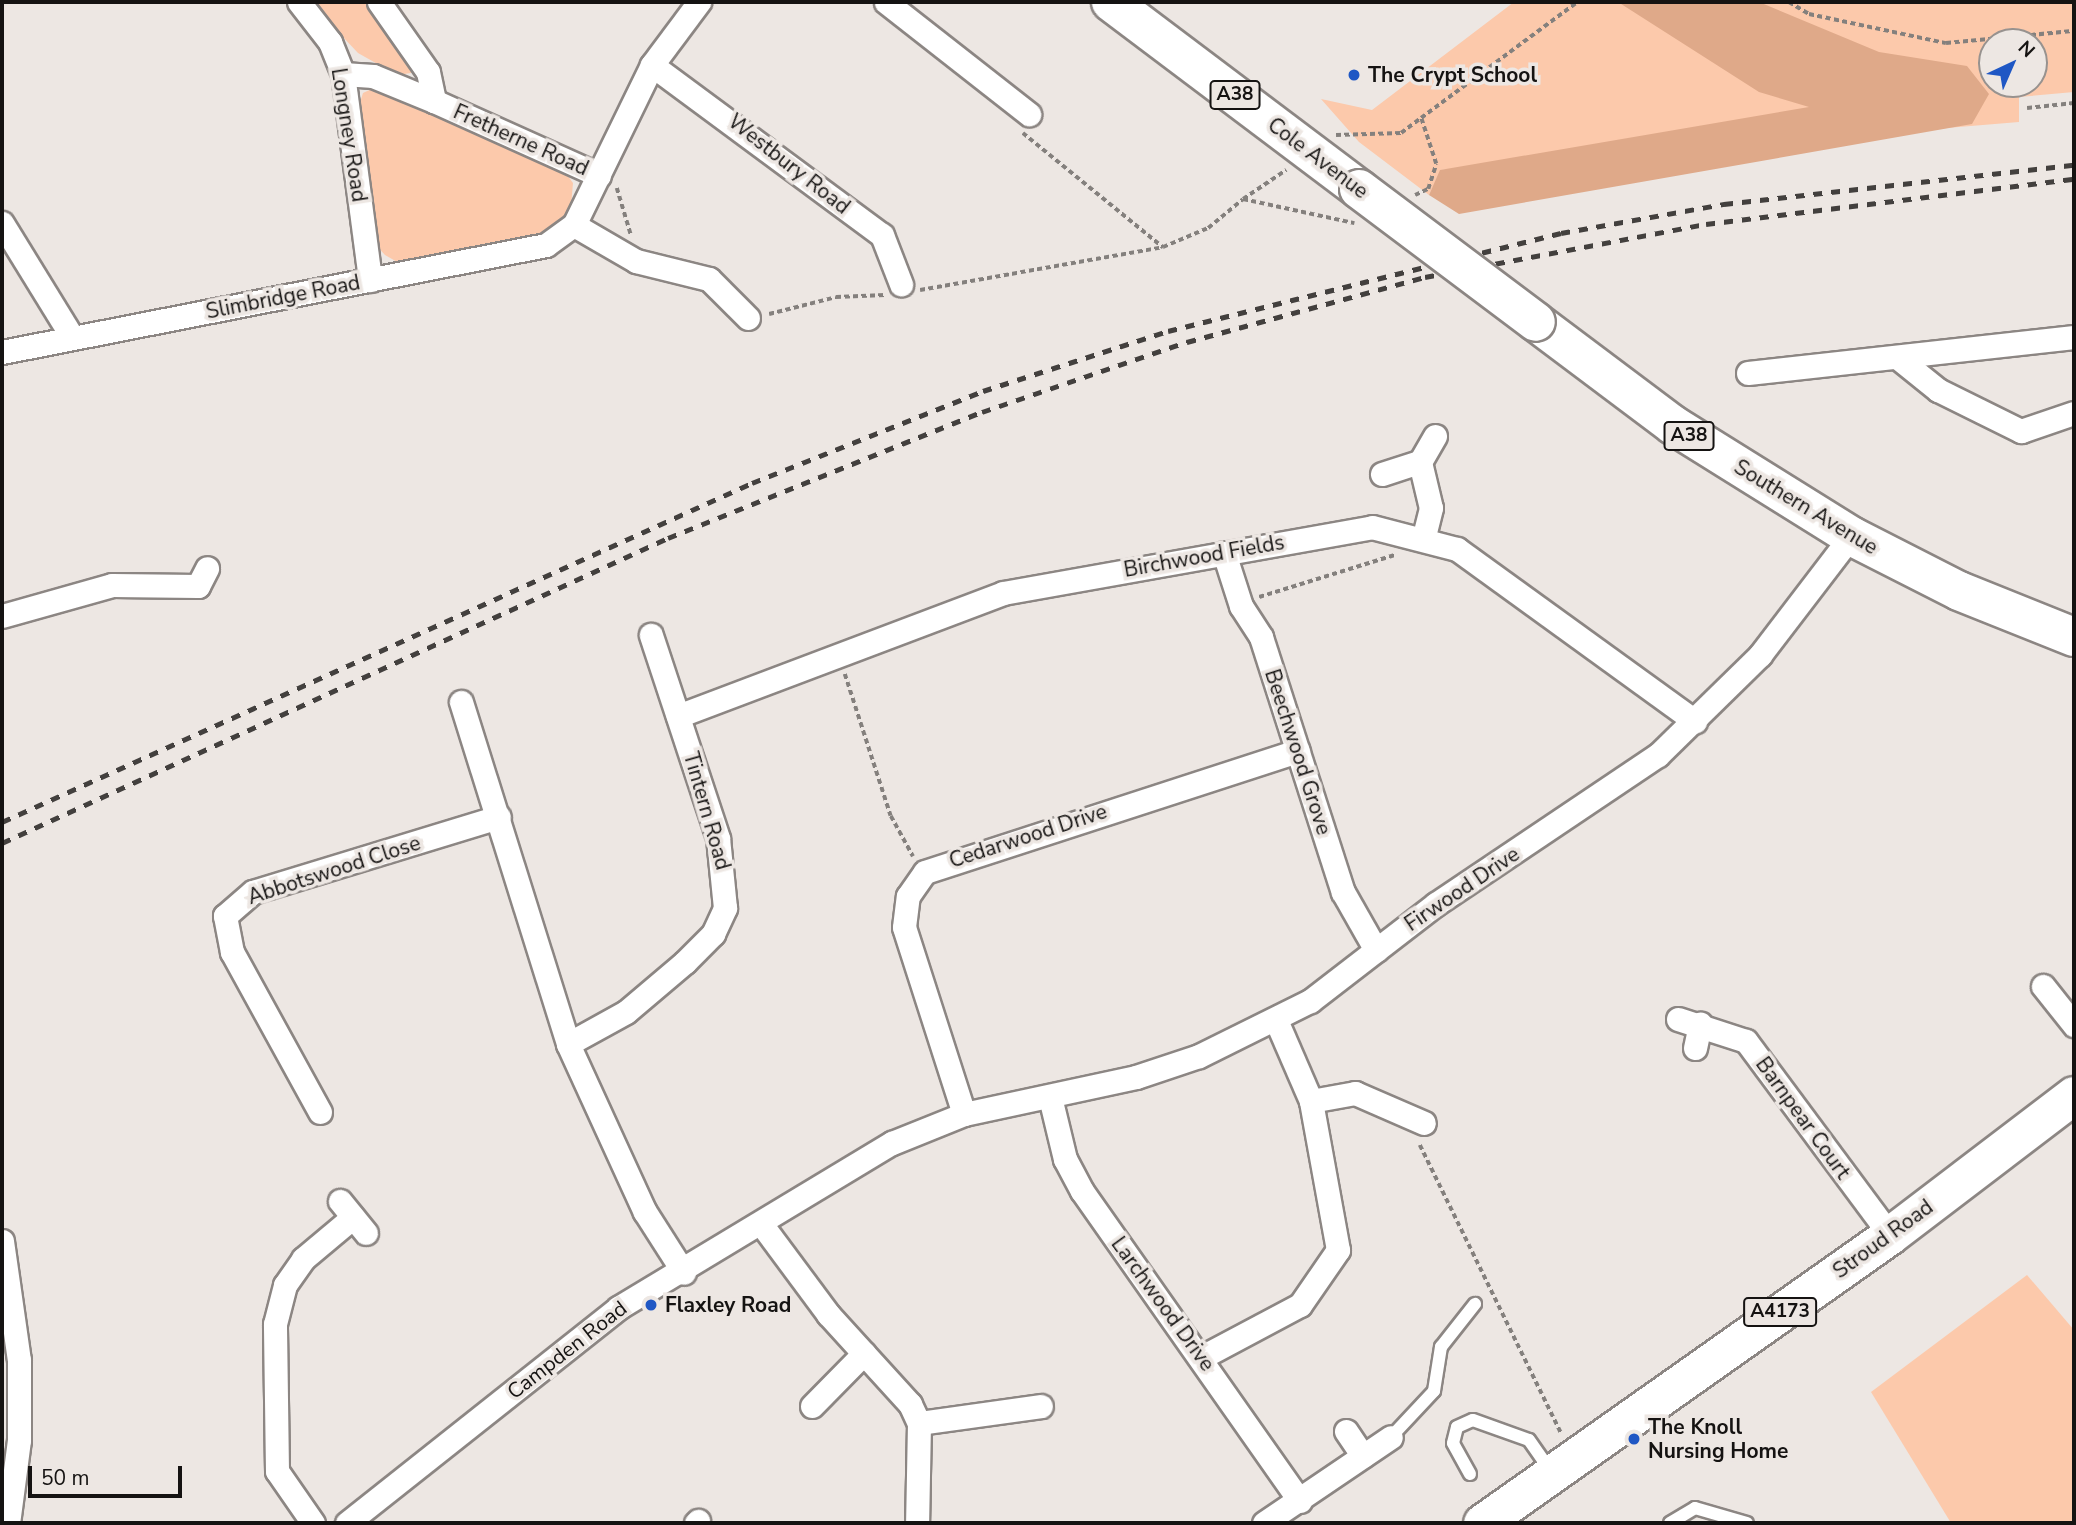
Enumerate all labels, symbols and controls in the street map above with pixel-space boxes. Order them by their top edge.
north arrow [1978,28,2048,98]
text: N [2012,35,2040,64]
place label: The Crypt School [1368,62,1537,88]
street label: Longney Road [326,66,372,204]
marker: The Crypt School [1346,67,1362,83]
road number: A38 [1209,80,1261,110]
street label: Fretherne Road [450,99,592,181]
street label: Westbury Road [723,109,855,219]
street label: Cole Avenue [1263,112,1373,204]
street label: Slimbridge Road [204,270,362,324]
road number: A38 [1663,420,1715,452]
street label: Southern Avenue [1730,454,1882,560]
street label: Birchwood Fields [1122,529,1286,583]
street label: Beechwood Grove [1259,666,1337,838]
street label: Tintern Road [678,749,736,873]
street label: Cedarwood Drive [946,799,1110,873]
street label: Abbotswood Close [244,830,424,910]
street label: Firwood Drive [1400,841,1524,937]
street label: Barnpear Court [1750,1052,1856,1184]
street label: Stroud Road [1828,1194,1938,1284]
street label: Larchwood Drive [1106,1232,1220,1376]
place label: Flaxley Road [665,1292,791,1318]
street label: Campden Road [502,1296,632,1404]
road number: A4173 [1742,1296,1818,1328]
marker: Flaxley Road [643,1297,659,1313]
place label: The Knoll Nursing Home [1648,1414,1788,1464]
marker: The Knoll Nursing Home [1626,1431,1642,1447]
scale bar [32,1452,186,1496]
text: 50 m [41,1464,90,1492]

